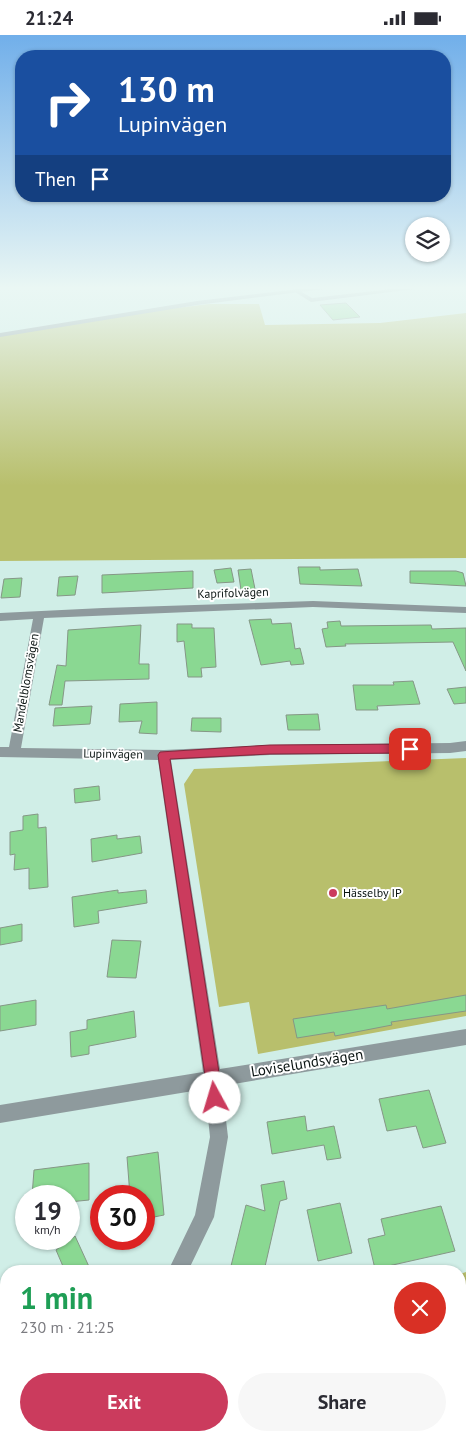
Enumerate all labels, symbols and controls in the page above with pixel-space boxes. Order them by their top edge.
text: 21:24 [25,6,73,30]
text: 130 m [118,66,215,112]
icon: right [35,70,100,135]
text: Lupinvägen [118,110,227,138]
icon: arrive [86,165,114,193]
text: Then [35,167,76,191]
map controls [405,217,450,262]
button: layers [405,217,450,262]
street label: Kaprifolvägen [197,584,269,601]
street label: Mandelblomsvägen [9,632,42,734]
pin [389,728,431,770]
icon: arrive [396,735,424,763]
street label: Lupinvägen [83,745,143,762]
place label: Hässelby IP [343,885,402,900]
marker: Hässelby IP [327,887,339,899]
street label: Loviselundsvägen [249,1044,364,1081]
position arrow [188,1071,240,1123]
speed limit sign: 30 [90,1185,155,1250]
text: 19 [33,1195,62,1227]
text: km/h [34,1222,61,1237]
text: 1 min [20,1278,93,1317]
button: close [394,1282,446,1334]
text: 230 m · 21:25 [20,1317,115,1337]
button: Exit [20,1373,228,1431]
button: Share [238,1373,446,1431]

